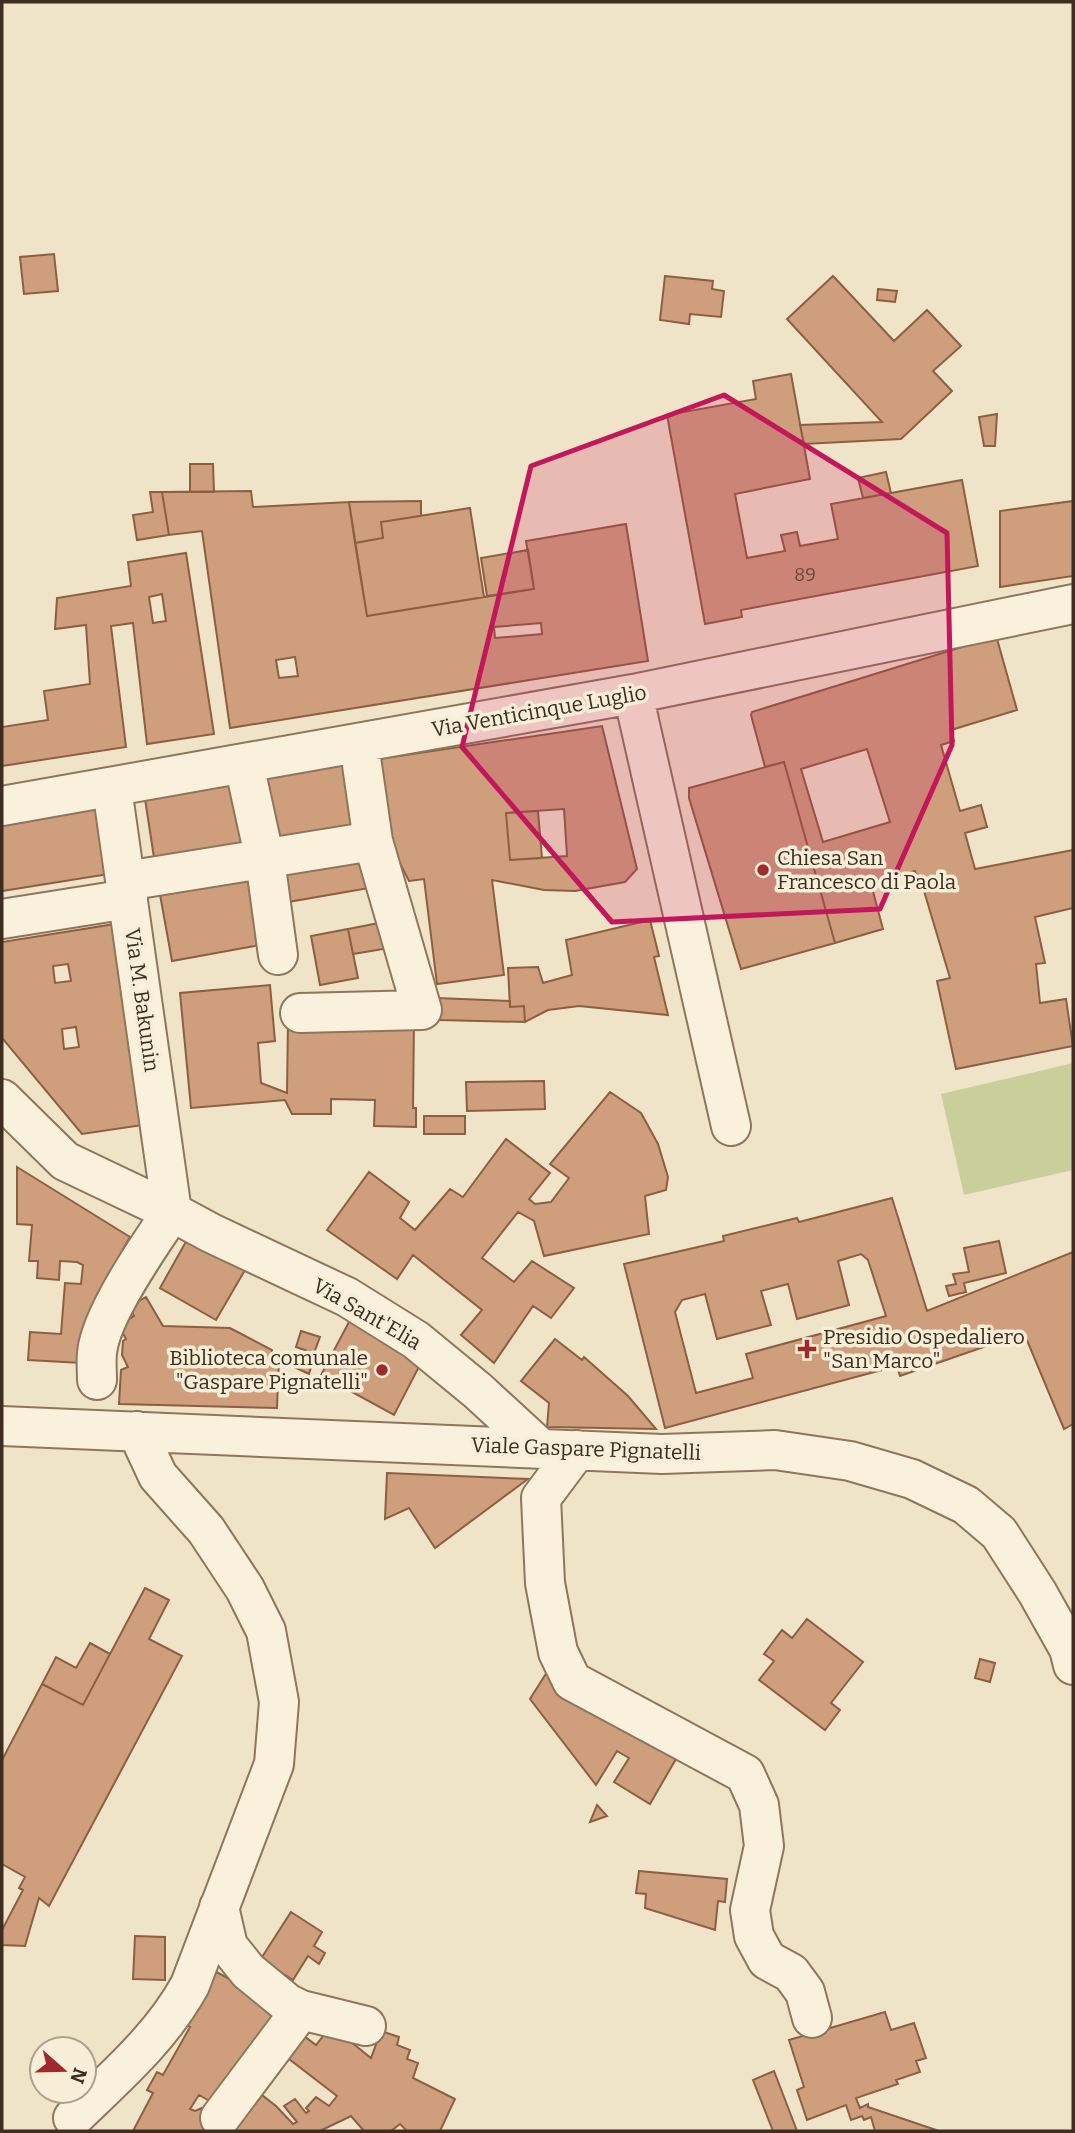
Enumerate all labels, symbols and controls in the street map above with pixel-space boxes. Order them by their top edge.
house number: 89 [794,564,816,586]
street label: Via Venticinque Luglio [429,679,649,743]
place label: Chiesa San Francesco di Paola [777,845,957,895]
marker: Chiesa San Francesco di Paola [755,862,771,878]
street label: Via M. Bakunin [119,927,165,1073]
street label: Via Sant'Elia [308,1272,426,1356]
place label: Presidio Ospedaliero "San Marco" [823,1324,1025,1374]
marker: Presidio Ospedaliero "San Marco" [797,1339,817,1359]
place label: Biblioteca comunale "Gaspare Pignatelli" [169,1345,368,1395]
marker: Biblioteca comunale "Gaspare Pignatelli" [374,1362,390,1378]
street label: Viale Gaspare Pignatelli [471,1432,701,1466]
north arrow [28,2035,98,2105]
text: N [65,2065,92,2087]

